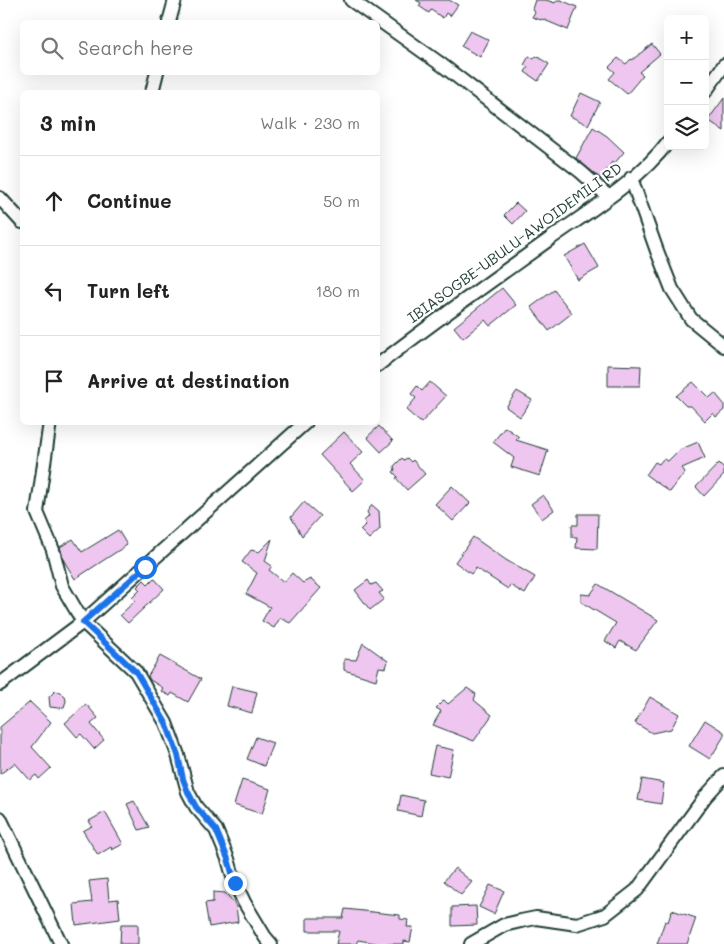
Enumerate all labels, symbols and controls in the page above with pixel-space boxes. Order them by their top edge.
map controls [664,15,709,150]
button: + [664,15,709,60]
search box [20,20,380,75]
icon: search [38,34,66,62]
text: Search here [78,35,194,60]
button: − [664,60,709,105]
button: layers [664,105,709,150]
text: 3 min [40,109,96,136]
text: Walk · 230 m [260,112,360,133]
street label: IBIASOGBE-UBULU-AWOIDEMILI RD [403,157,626,327]
icon: ahead [40,187,68,215]
text: Continue [87,188,172,213]
text: 50 m [323,190,360,211]
icon: left [40,277,68,305]
text: Turn left [87,278,170,303]
text: 180 m [315,280,360,301]
icon: arrive [40,367,68,395]
text: Arrive at destination [87,368,290,393]
route start [134,556,157,579]
route end [224,872,247,895]

